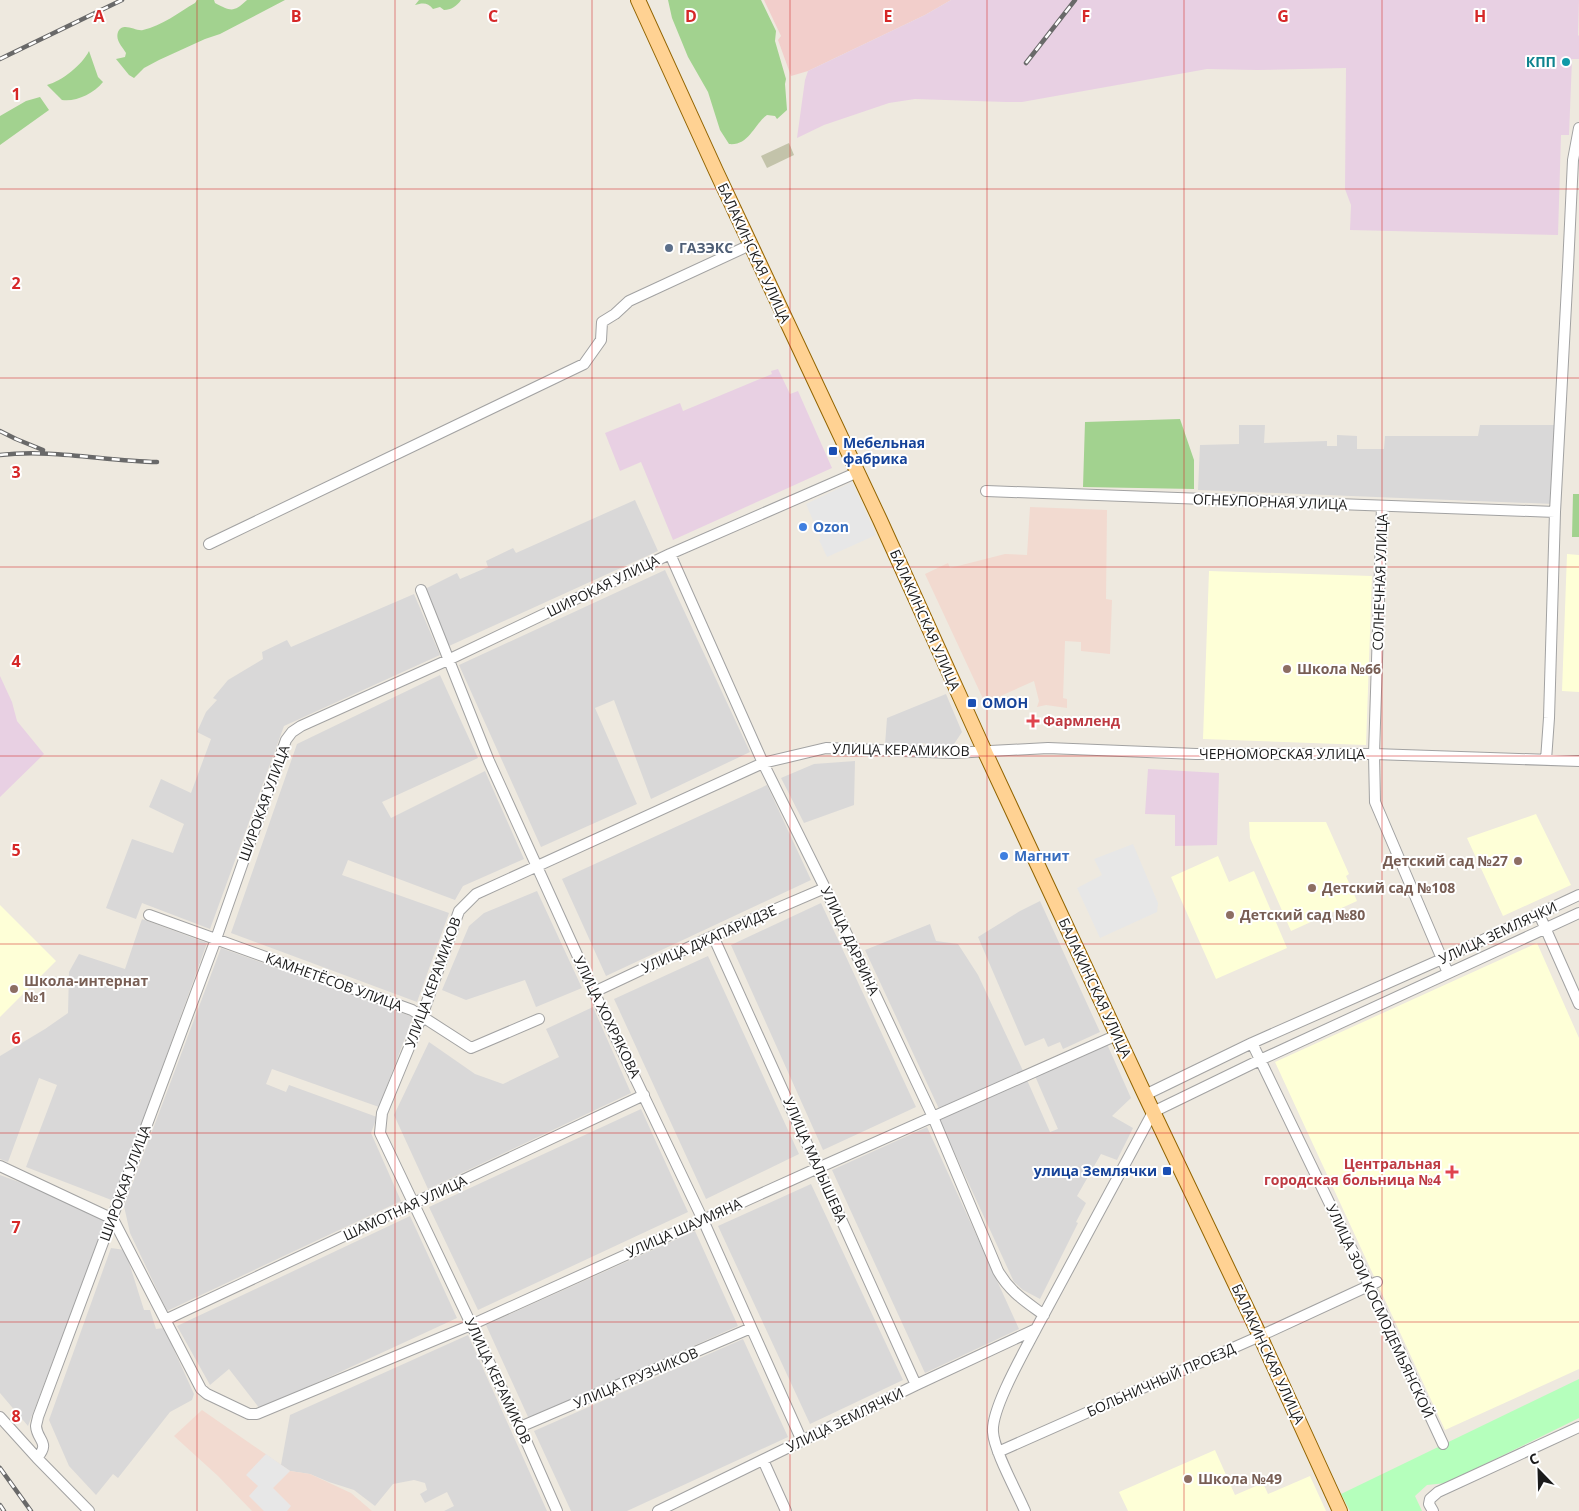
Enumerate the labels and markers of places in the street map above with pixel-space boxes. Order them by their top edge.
place label: КПП [1526,52,1556,71]
marker: КПП [1560,56,1572,68]
place label: ГАЗЭКС [679,238,733,257]
marker: ГАЗЭКС [663,242,675,254]
place label: Мебельная фабрика [843,433,925,468]
marker: Мебельная фабрика [827,445,839,457]
place label: Ozon [813,517,849,536]
marker: Ozon [797,521,809,533]
place label: Школа №66 [1297,659,1381,678]
marker: Школа №66 [1281,663,1293,675]
place label: ОМОН [982,693,1028,712]
marker: ОМОН [966,697,978,709]
place label: Фармленд [1043,711,1121,730]
marker: Фармленд [1027,715,1039,727]
place label: Магнит [1014,846,1070,865]
marker: Магнит [998,850,1010,862]
place label: Детский сад №27 [1383,851,1508,870]
marker: Детский сад №27 [1512,855,1524,867]
place label: Детский сад №108 [1322,878,1455,897]
marker: Детский сад №108 [1306,882,1318,894]
place label: Детский сад №80 [1240,905,1365,924]
marker: Детский сад №80 [1224,909,1236,921]
place label: Школа-интернат №1 [24,971,148,1006]
marker: Школа-интернат №1 [8,983,20,995]
place label: Центральная городская больница №4 [1264,1154,1441,1189]
place label: улица Землячки [1034,1161,1157,1180]
marker: улица Землячки [1161,1165,1173,1177]
marker: Центральная городская больница №4 [1445,1165,1459,1179]
place label: Школа №49 [1198,1469,1282,1488]
marker: Школа №49 [1182,1473,1194,1485]

